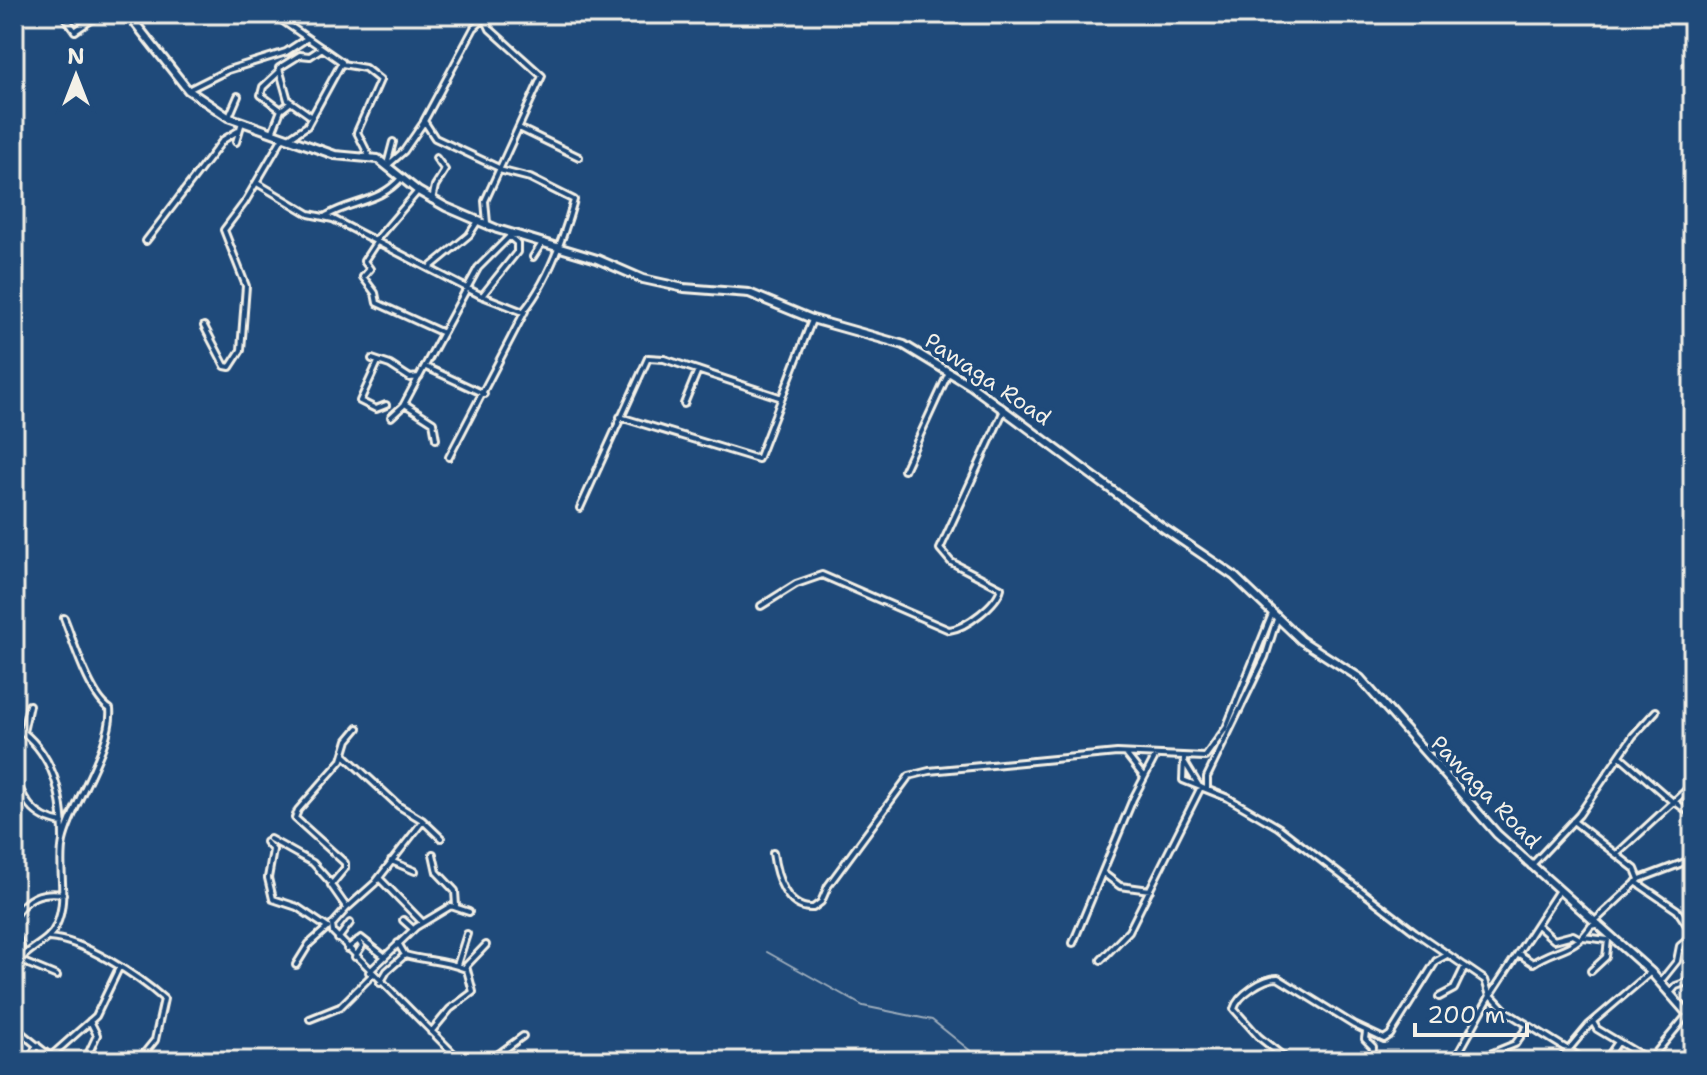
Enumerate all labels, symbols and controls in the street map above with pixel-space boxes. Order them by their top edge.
north arrow [36,36,116,116]
text: N [67,42,85,71]
street label: Pawaga Road [919,326,1057,432]
street label: Pawaga Road [1425,729,1547,855]
scale bar [1415,987,1527,1037]
text: 200 m [1427,999,1505,1031]

